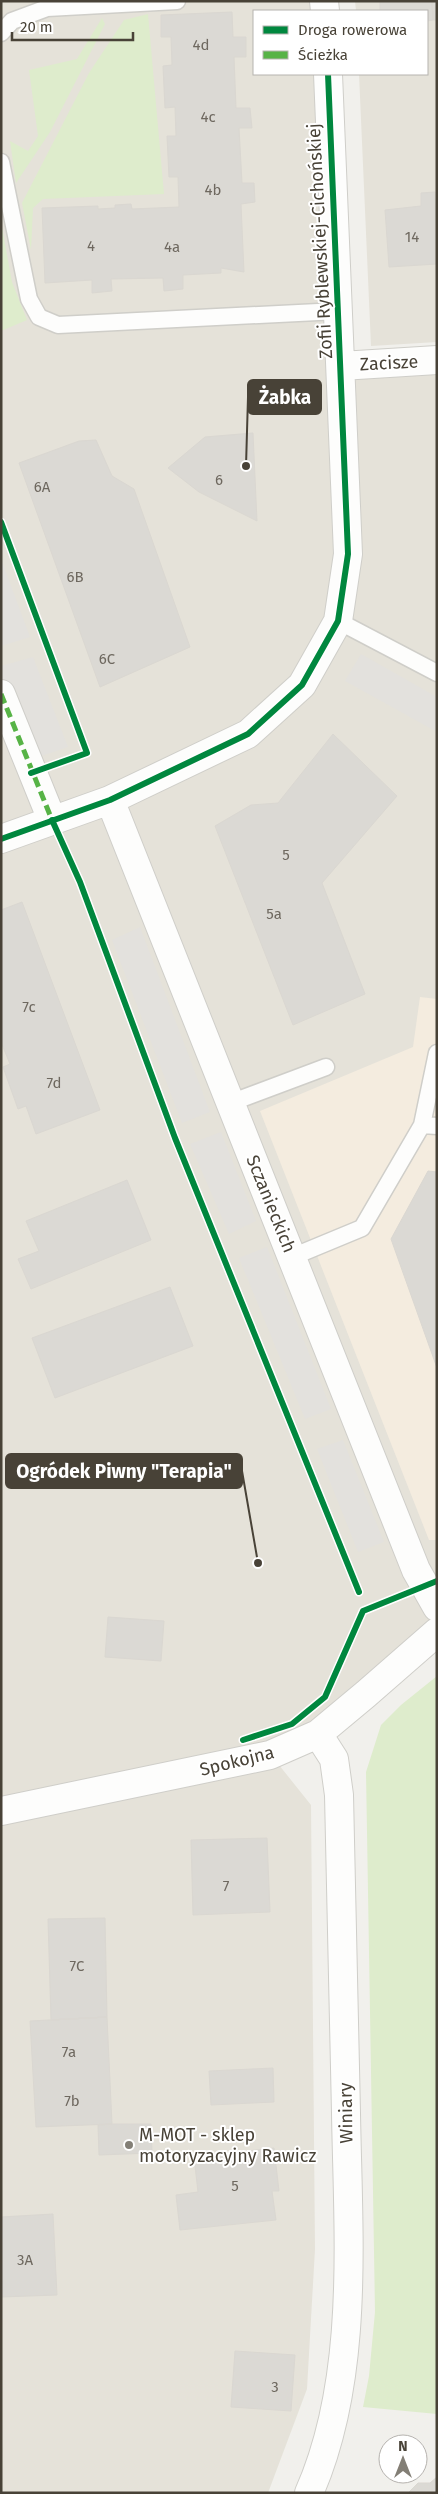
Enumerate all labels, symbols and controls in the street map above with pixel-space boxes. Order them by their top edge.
scale bar [12,10,134,42]
legend [253,10,428,75]
text: 20 m [20,18,53,36]
text: Droga rowerowa [298,21,407,39]
house number: 4d [193,36,209,54]
text: Ścieżka [298,46,348,64]
house number: 4c [200,108,216,126]
street label: Zofii Ryblewskiej-Cichońskiej [303,123,337,359]
house number: 4b [205,181,221,199]
house number: 14 [405,228,419,246]
house number: 4 [87,237,95,255]
house number: 4a [164,238,180,256]
street label: Zacisze [359,350,419,376]
callout: Żabka [248,380,321,414]
text: Żabka [259,385,311,409]
house number: 6 [215,471,223,489]
house number: 6A [34,478,51,496]
house number: 6B [66,568,84,586]
house number: 6C [99,650,116,668]
house number: 5 [282,846,290,864]
house number: 5a [266,905,282,923]
house number: 7c [22,998,36,1016]
house number: 7d [46,1074,62,1092]
street label: Sczanieckich [241,1152,301,1256]
callout: Ogródek Piwny "Terapia" [6,1454,242,1488]
text: Ogródek Piwny "Terapia" [16,1460,232,1483]
street label: Spokojna [197,1741,277,1781]
house number: 7 [223,1877,230,1895]
house number: 7C [70,1957,85,1975]
house number: 7a [62,2043,76,2061]
street label: Winiary [334,2082,358,2144]
house number: 7b [64,2092,80,2110]
place label: M-MOT - sklep motoryzacyjny Rawicz [139,2124,316,2167]
marker: M-MOT - sklep motoryzacyjny Rawicz [123,2139,135,2151]
house number: 5 [231,2177,239,2195]
house number: 3A [17,2251,33,2269]
house number: 3 [271,2378,279,2396]
north arrow [378,2434,428,2484]
text: N [398,2438,408,2455]

